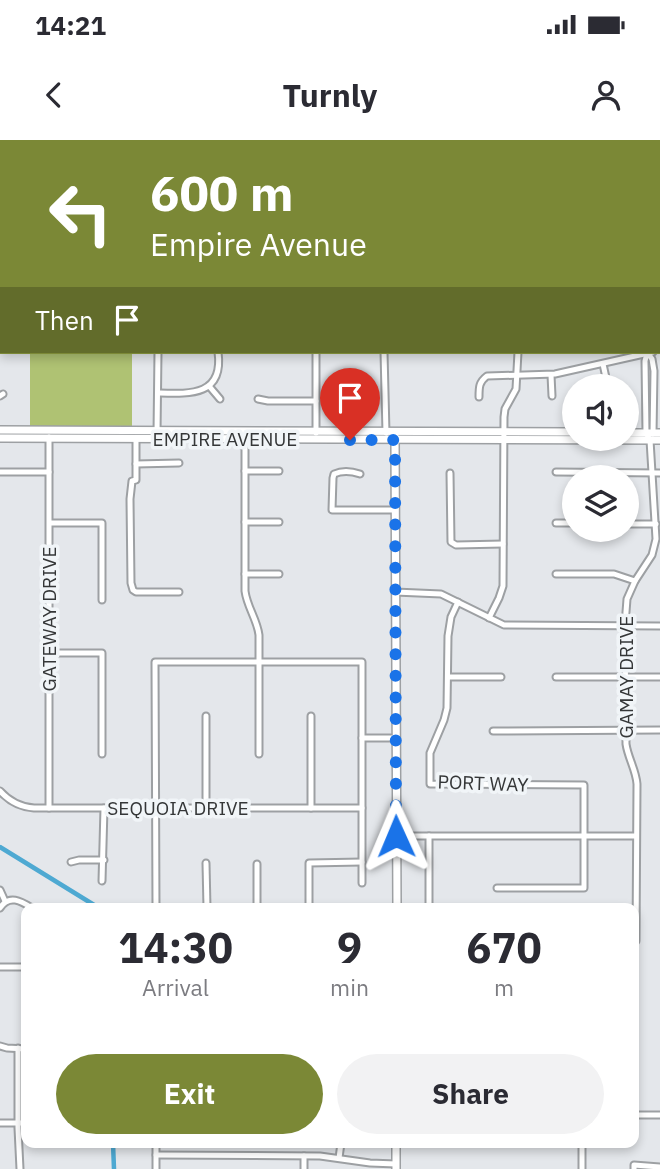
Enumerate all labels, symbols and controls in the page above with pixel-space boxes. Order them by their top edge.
text: 14:21 [35,8,106,42]
text: Turnly [283,74,377,116]
icon: back [35,76,73,114]
icon: person [587,76,625,114]
text: 600 m [150,161,294,224]
icon: left [35,168,126,259]
text: Empire Avenue [150,223,367,265]
icon: arrive [108,301,146,339]
text: Then [35,303,94,337]
pin [320,368,380,440]
map controls [562,374,639,542]
button: sound [562,374,639,451]
icon: arrive [331,379,369,417]
street label: EMPIRE AVENUE [153,427,297,451]
button: layers [562,465,639,542]
street label: GATEWAY DRIVE [37,547,61,692]
street label: GAMAY DRIVE [614,616,638,738]
street label: PORT WAY [437,769,530,797]
street label: SEQUOIA DRIVE [107,796,249,820]
position arrow [359,799,433,873]
text: 14:30 [118,920,233,975]
text: 9 [337,920,362,975]
text: 670 [466,920,542,975]
text: Arrival [142,972,209,1002]
text: min [330,972,369,1002]
text: m [494,972,514,1002]
button: Exit [56,1054,323,1134]
button: Share [337,1054,604,1134]

